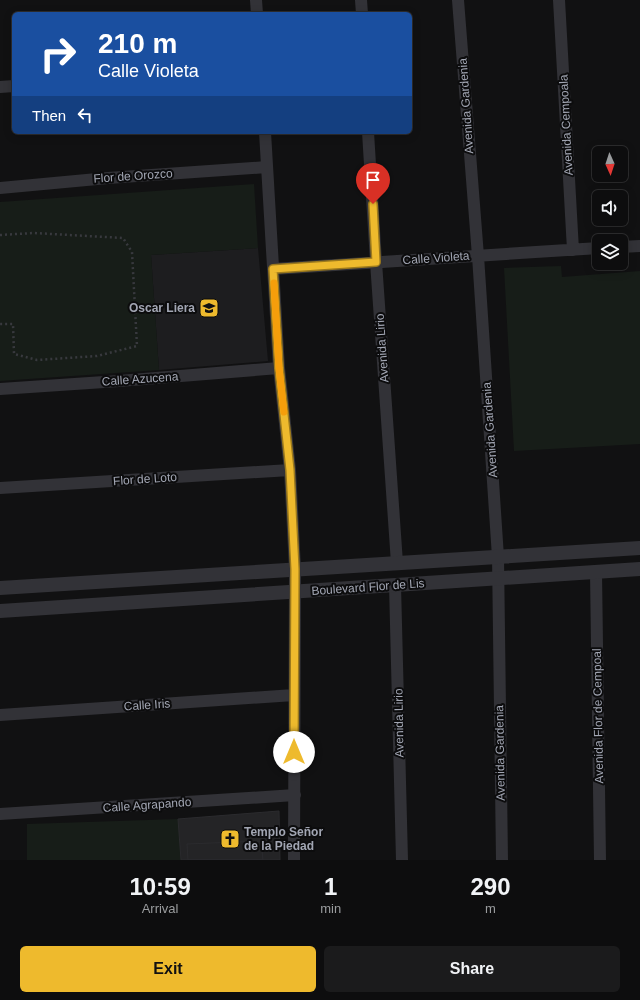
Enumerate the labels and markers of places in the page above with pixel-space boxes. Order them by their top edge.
pin [356,163,390,204]
school or university icon: Oscar Liera [198,297,220,319]
place label: Oscar Liera [129,301,195,315]
place label: Templo Señor de la Piedad [244,825,323,853]
church icon: Templo Señor de la Piedad [219,828,241,850]

